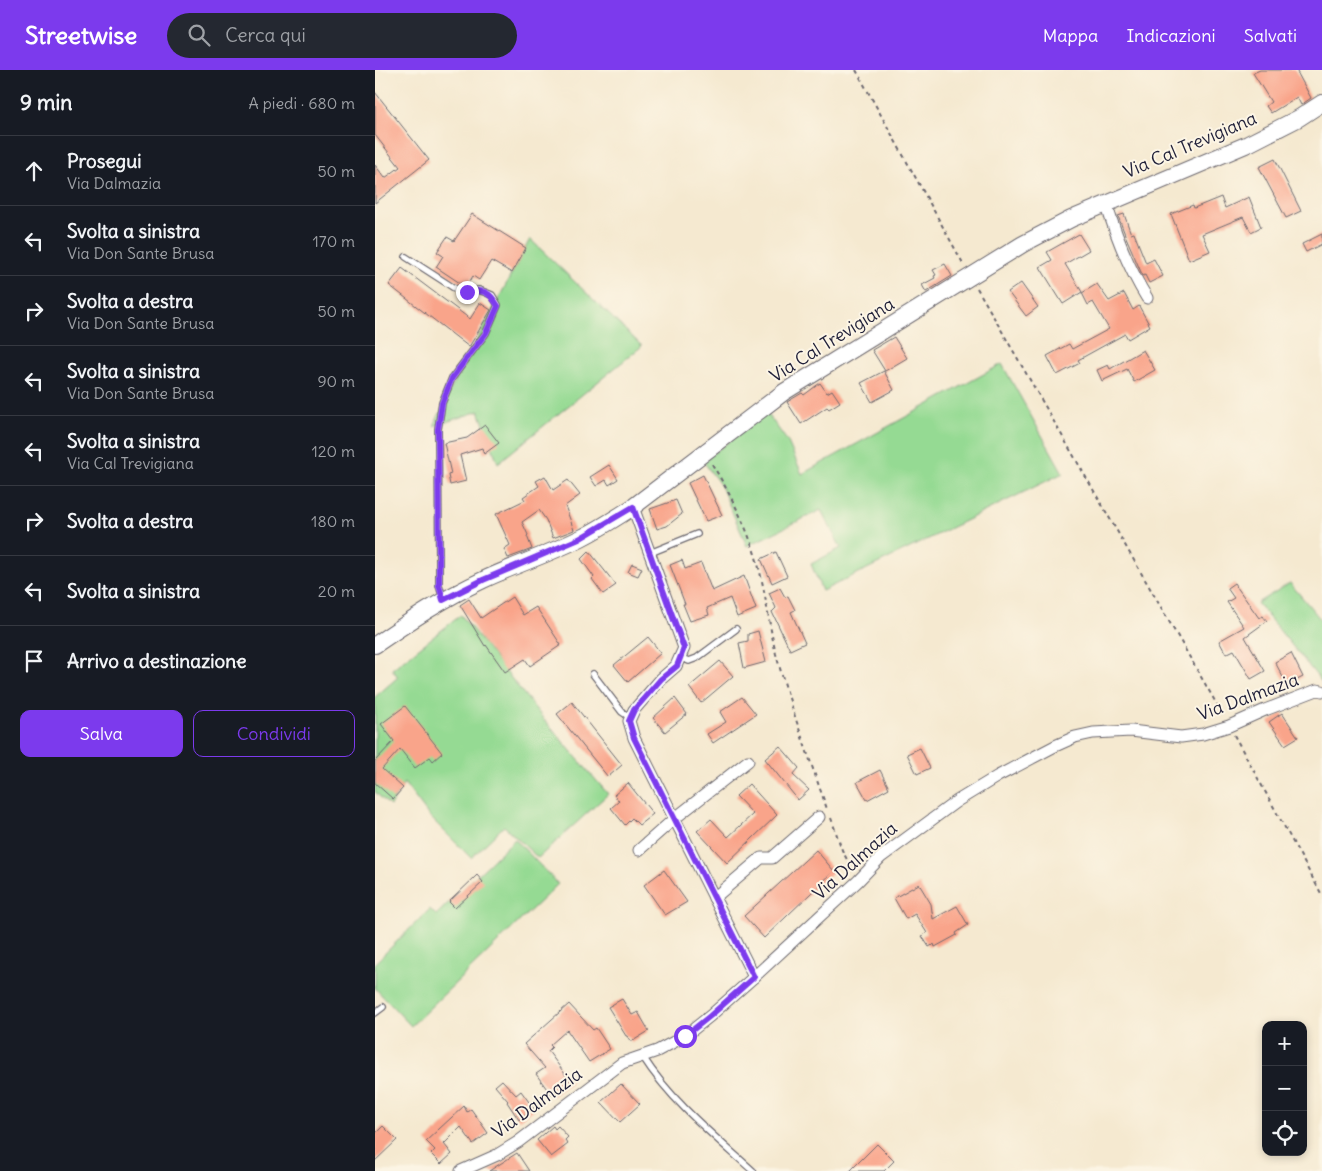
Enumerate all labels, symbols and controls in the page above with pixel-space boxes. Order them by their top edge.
search box [167,13,517,58]
text: Streetwise [25,20,137,50]
icon: search [185,21,213,49]
text: Cerca qui [225,23,306,47]
text: Mappa [1043,24,1098,47]
text: Indicazioni [1126,24,1216,47]
text: Salvati [1244,24,1297,47]
text: 9 min [20,89,72,116]
text: A piedi · 680 m [249,93,355,113]
street label: Via Cal Trevigiana [1120,106,1260,183]
text: Prosegui [67,149,142,173]
icon: ahead [20,157,48,185]
text: 50 m [317,161,355,181]
text: Via Dalmazia [67,173,161,193]
text: Svolta a sinistra [67,219,200,243]
icon: left [20,227,48,255]
text: 170 m [312,231,355,251]
text: Via Don Sante Brusa [67,243,215,263]
route end [456,281,479,304]
text: Svolta a destra [67,289,193,313]
street label: Via Cal Trevigiana [765,292,898,387]
icon: right [20,297,48,325]
text: 50 m [317,301,355,321]
text: Via Don Sante Brusa [67,313,215,333]
text: Svolta a sinistra [67,359,200,383]
icon: left [20,367,48,395]
text: 90 m [317,371,355,391]
text: Via Don Sante Brusa [67,383,215,403]
text: Svolta a sinistra [67,429,200,453]
icon: left [20,437,48,465]
text: 120 m [312,441,355,461]
text: Via Cal Trevigiana [67,453,194,473]
icon: right [20,507,48,535]
text: Svolta a destra [67,509,193,533]
text: 180 m [311,511,355,531]
icon: left [20,577,48,605]
text: Svolta a sinistra [67,579,200,603]
text: 20 m [318,581,355,601]
icon: arrive [20,647,48,675]
text: Arrivo a destinazione [67,649,246,673]
street label: Via Dalmazia [1194,668,1302,725]
button: Salva [20,710,183,757]
button: Condividi [193,710,355,757]
street label: Via Dalmazia [808,817,902,905]
map controls [1262,1021,1307,1156]
button: + [1262,1021,1307,1066]
route start [674,1025,697,1048]
street label: Via Dalmazia [487,1062,586,1143]
button: − [1262,1066,1307,1111]
button: locate [1262,1111,1307,1156]

